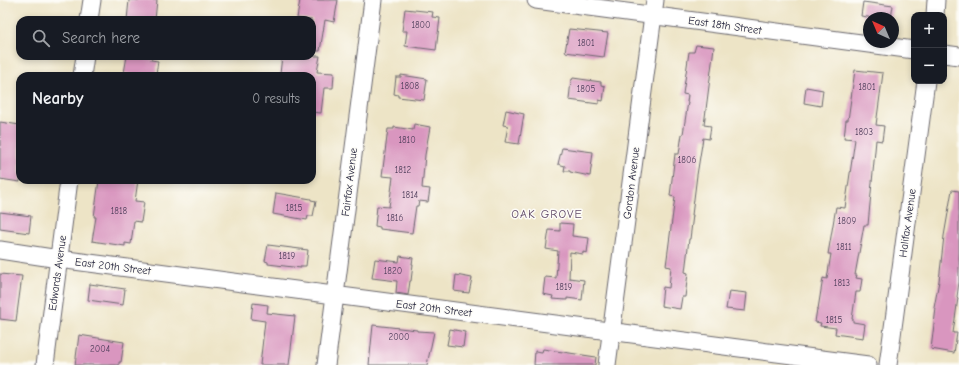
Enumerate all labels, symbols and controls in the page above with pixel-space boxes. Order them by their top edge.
north arrow [863,12,899,48]
map controls [911,12,947,84]
button: + [911,12,947,48]
street label: East 18th Street [687,14,763,37]
search box [16,16,316,60]
house number: 1800 [411,20,431,30]
icon: search [30,27,52,49]
text: Search here [62,29,140,47]
house number: 1801 [577,38,595,48]
button: − [911,48,947,84]
house number: 1808 [401,81,420,91]
house number: 1801 [858,82,876,92]
house number: 1805 [577,84,595,94]
text: Nearby [32,89,83,108]
text: 0 results [252,91,300,106]
house number: 1803 [855,127,873,137]
house number: 1810 [398,135,416,145]
street label: Fairfax Avenue [339,146,360,217]
street label: Gordon Avenue [621,146,642,220]
house number: 1806 [678,155,696,165]
house number: 1812 [395,165,412,175]
street label: Halifax Avenue [896,187,919,258]
house number: 1814 [402,190,418,200]
house number: 1815 [286,203,302,213]
house number: 1818 [111,206,128,216]
district label: OAK GROVE [511,207,583,221]
house number: 1816 [387,213,403,223]
house number: 1809 [838,216,856,226]
street label: Edwards Avenue [46,234,69,312]
house number: 1811 [836,242,852,252]
house number: 1819 [279,251,295,261]
street label: East 20th Street [74,255,152,278]
house number: 1820 [384,266,402,276]
house number: 1813 [834,278,850,288]
house number: 1819 [556,282,572,292]
street label: East 20th Street [395,297,473,320]
house number: 1815 [826,315,842,325]
house number: 2000 [388,332,410,342]
house number: 2004 [90,344,110,354]

